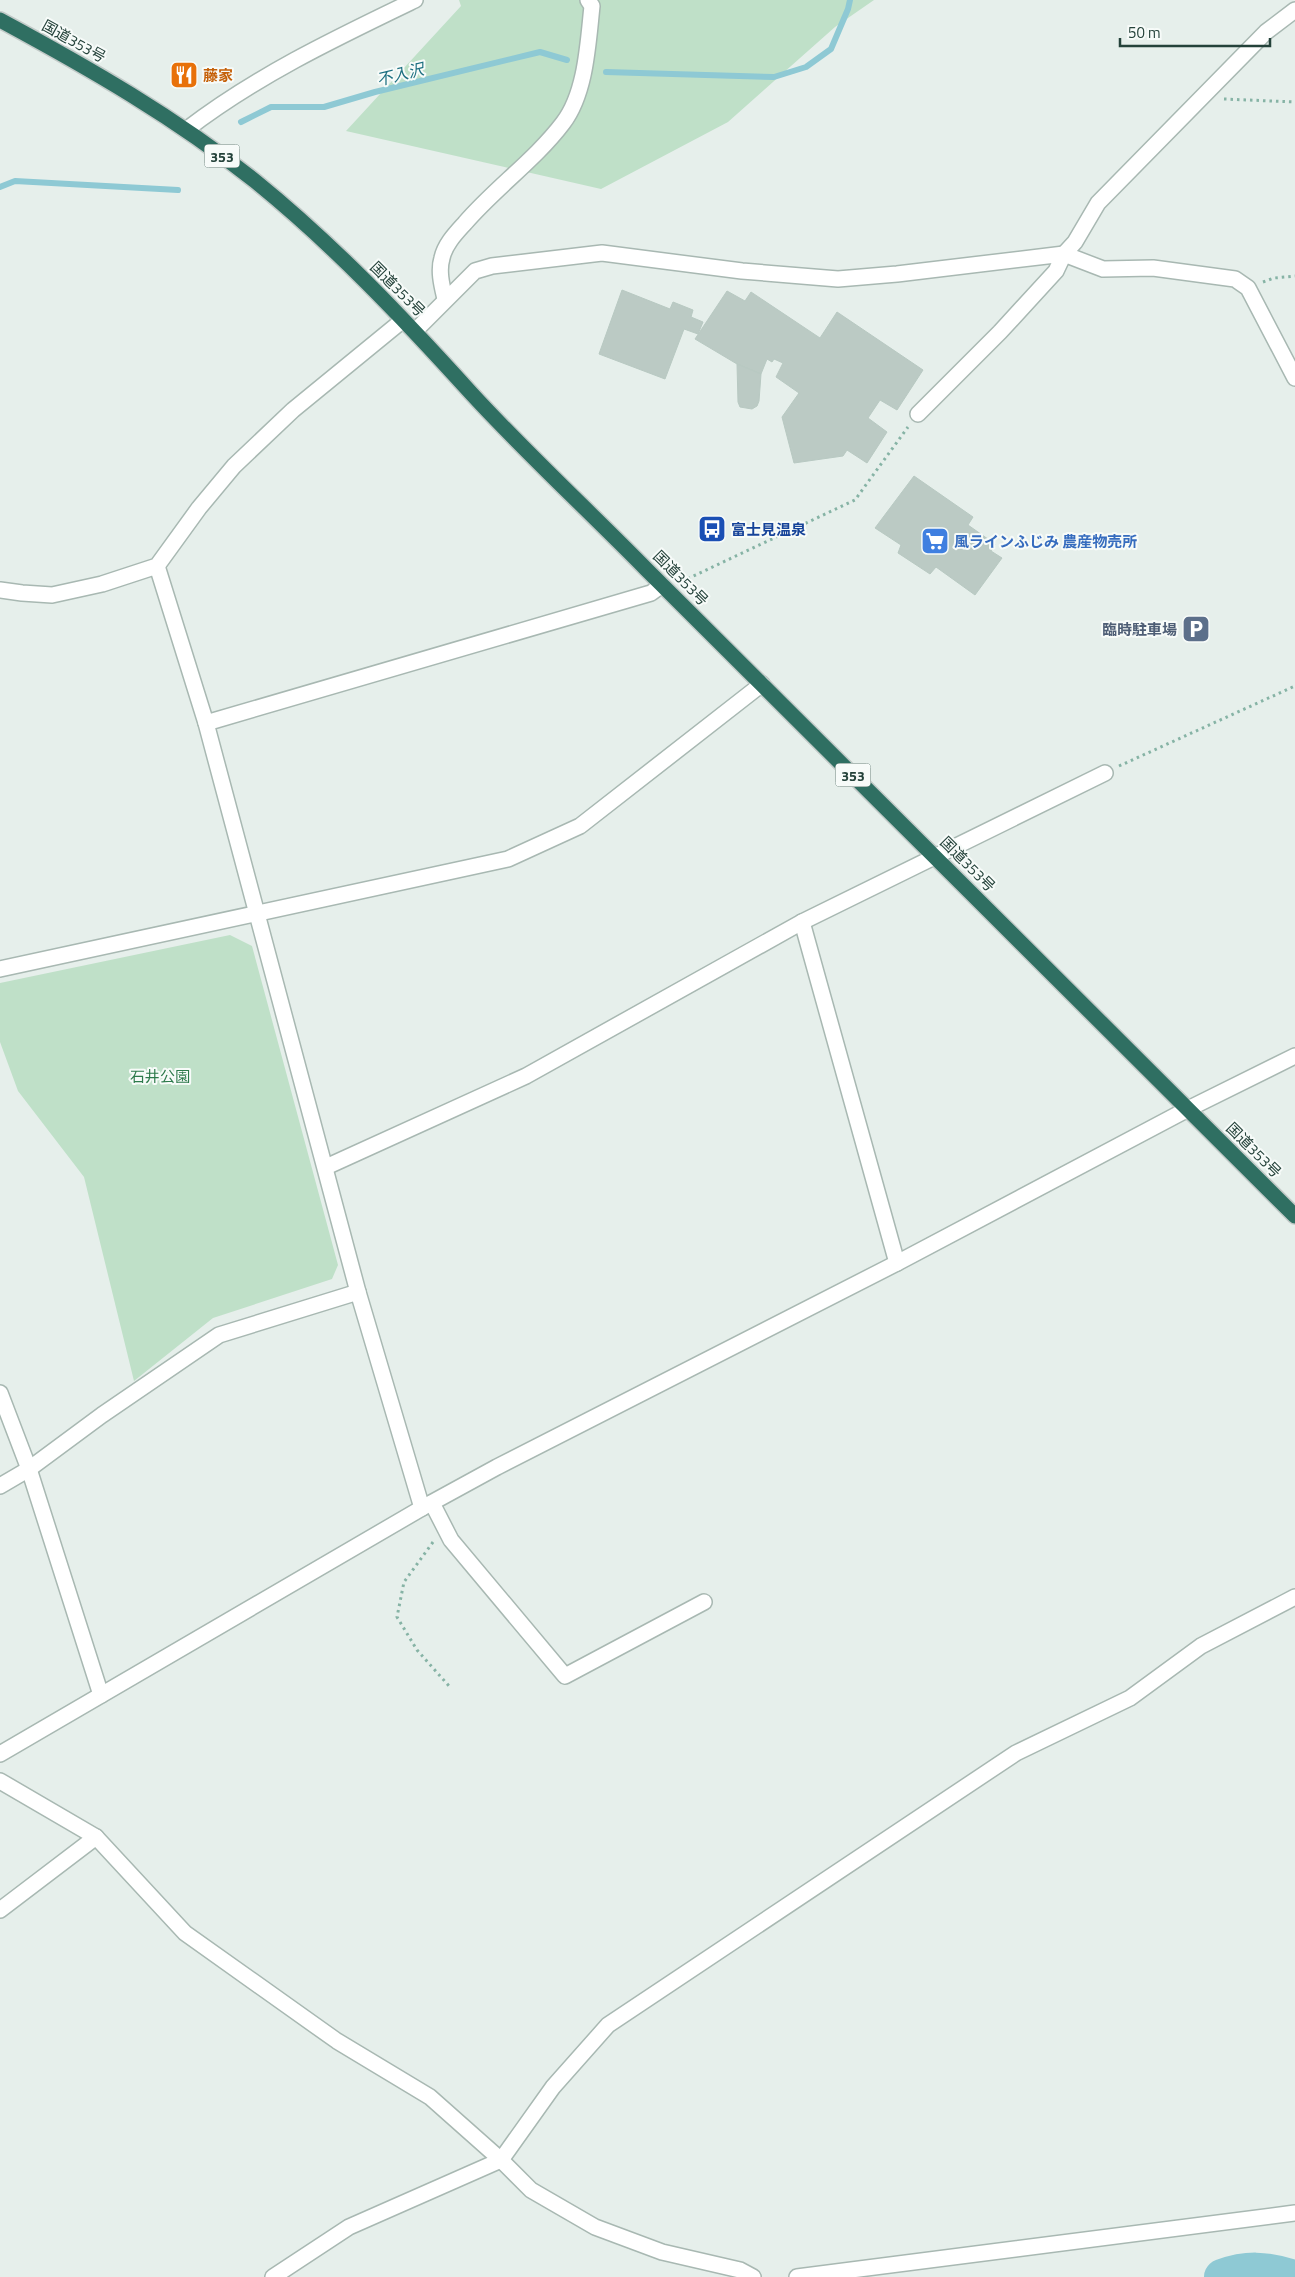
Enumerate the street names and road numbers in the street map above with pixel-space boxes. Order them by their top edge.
street label: 国道353号 [38,14,110,68]
road number: 353 [204,144,240,168]
street label: 国道353号 [365,256,431,322]
street label: 国道353号 [648,545,714,611]
road number: 353 [836,764,870,786]
street label: 国道353号 [935,831,1001,897]
street label: 国道353号 [1221,1117,1287,1183]

